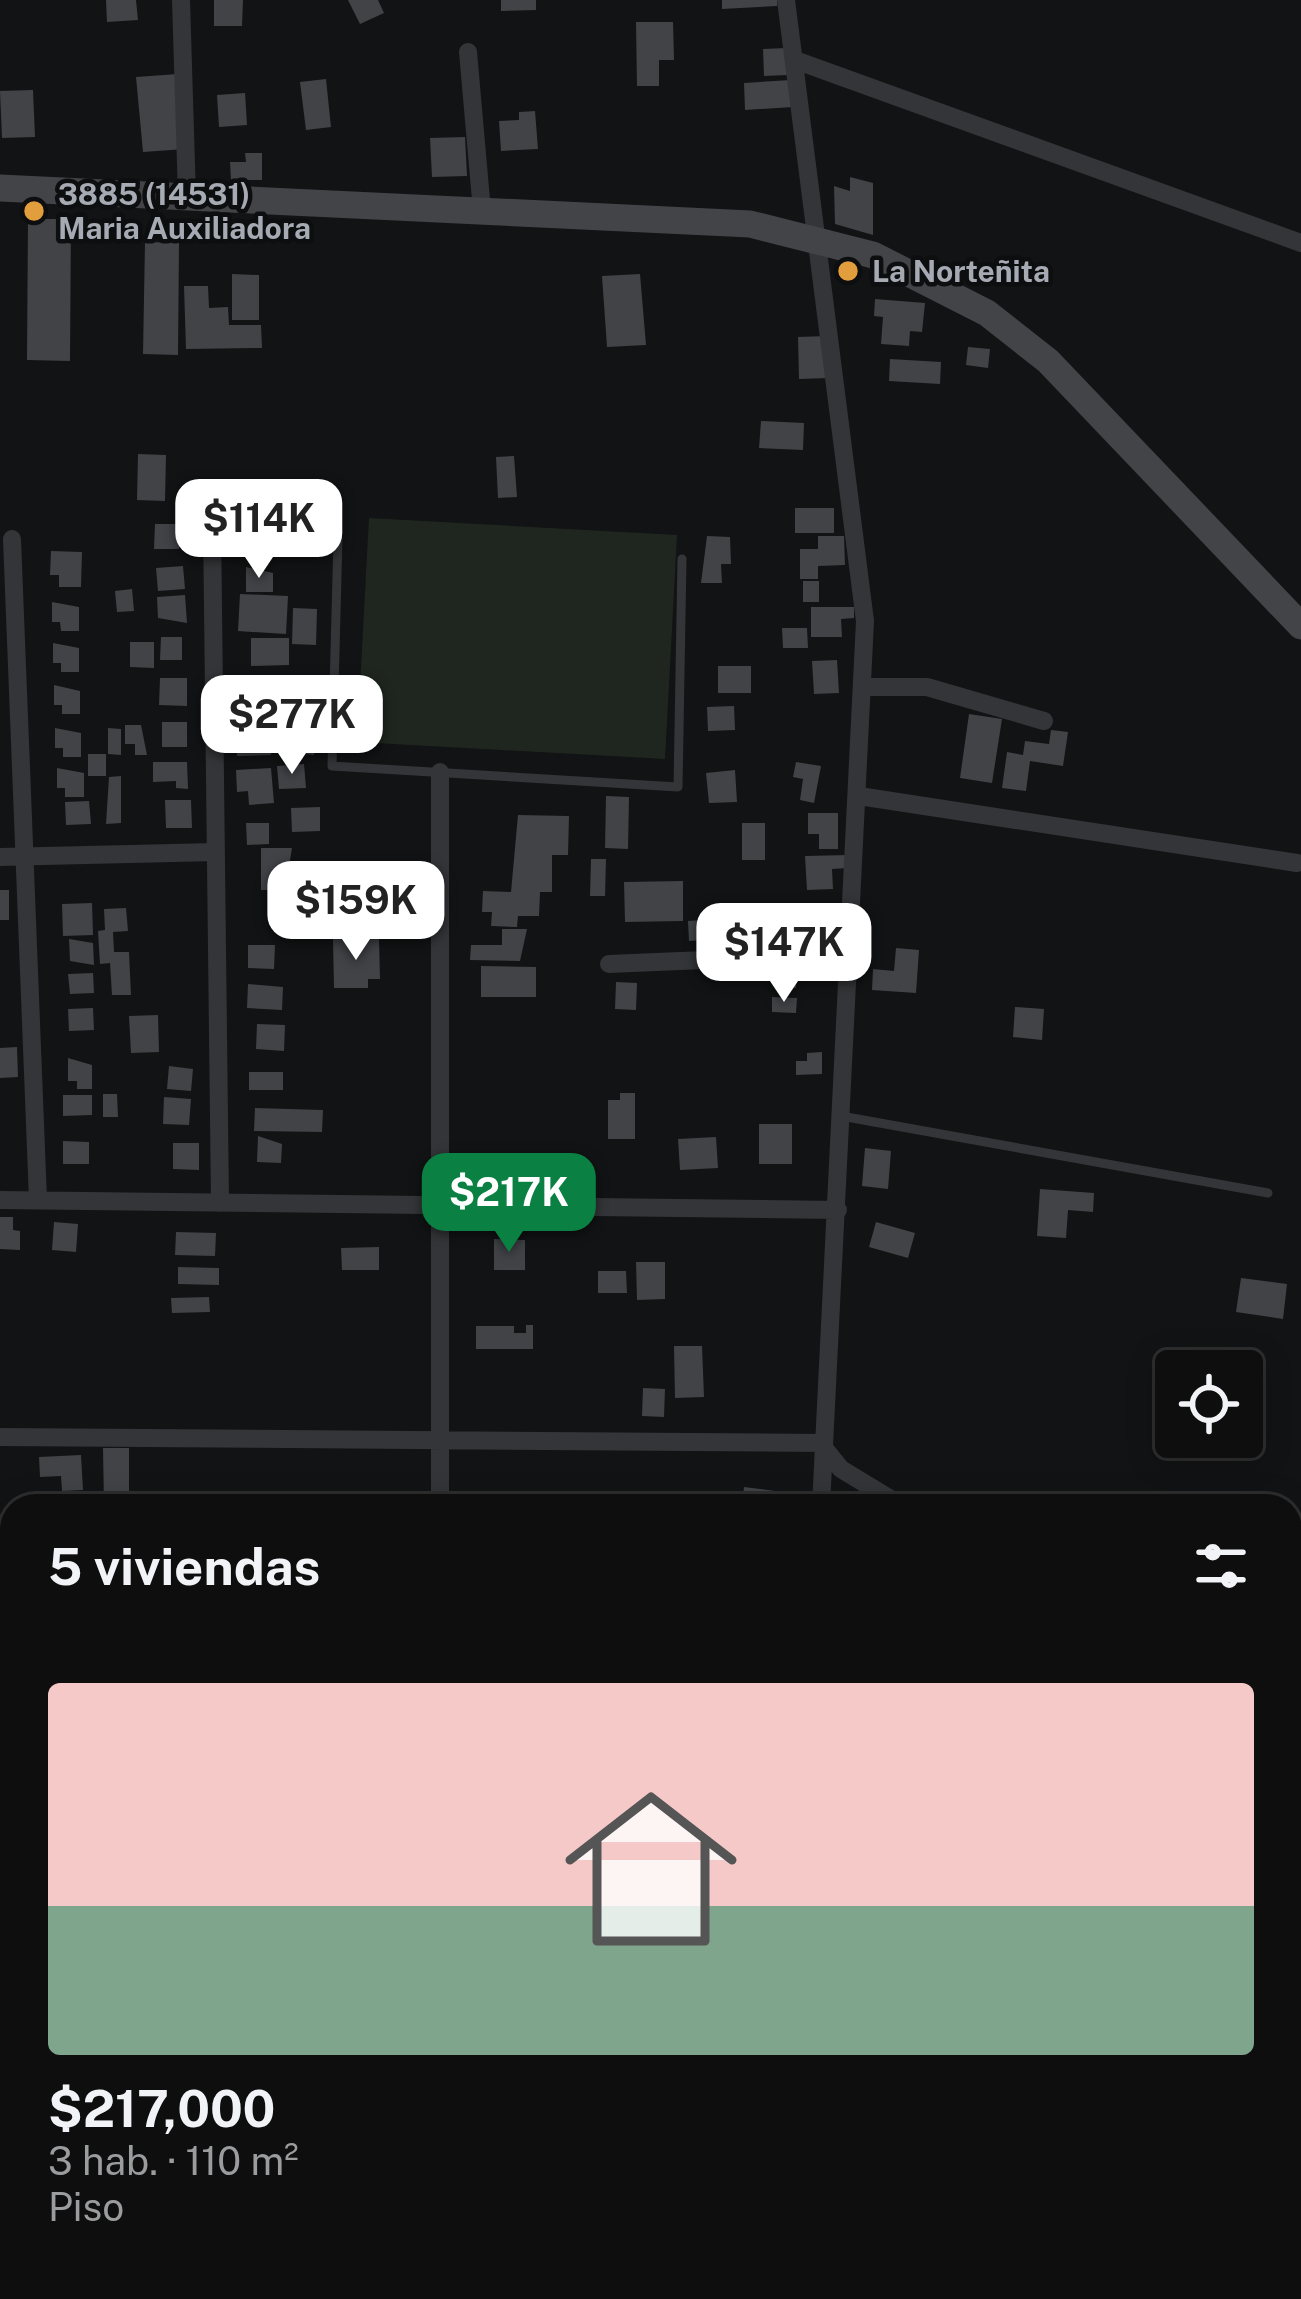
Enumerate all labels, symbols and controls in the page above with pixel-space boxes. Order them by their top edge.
place label: 3885 (14531) Maria Auxiliadora [58,176,311,246]
marker: 3885 (14531) Maria Auxiliadora [21,198,47,224]
place label: La Norteñita [872,253,1050,289]
marker: La Norteñita [835,258,861,284]
pin: $114K [175,479,343,581]
text: $114K [202,495,316,541]
pin: $277K [208,675,376,777]
text: $277K [228,691,356,737]
pin: $159K [272,861,440,963]
text: $159K [294,877,418,923]
pin: $147K [700,903,868,1005]
text: $147K [723,919,845,965]
pin: $217K [425,1153,593,1255]
text: $217K [449,1169,569,1215]
map controls [1155,1350,1263,1458]
button: locate [1155,1350,1263,1458]
icon: filters [1188,1533,1254,1599]
text: 5 viviendas [48,1537,320,1596]
icon: home [543,1761,759,1977]
text: $217,000 [48,2079,275,2138]
text: 3 hab. · 110 m² [48,2138,299,2184]
text: Piso [48,2184,124,2230]

